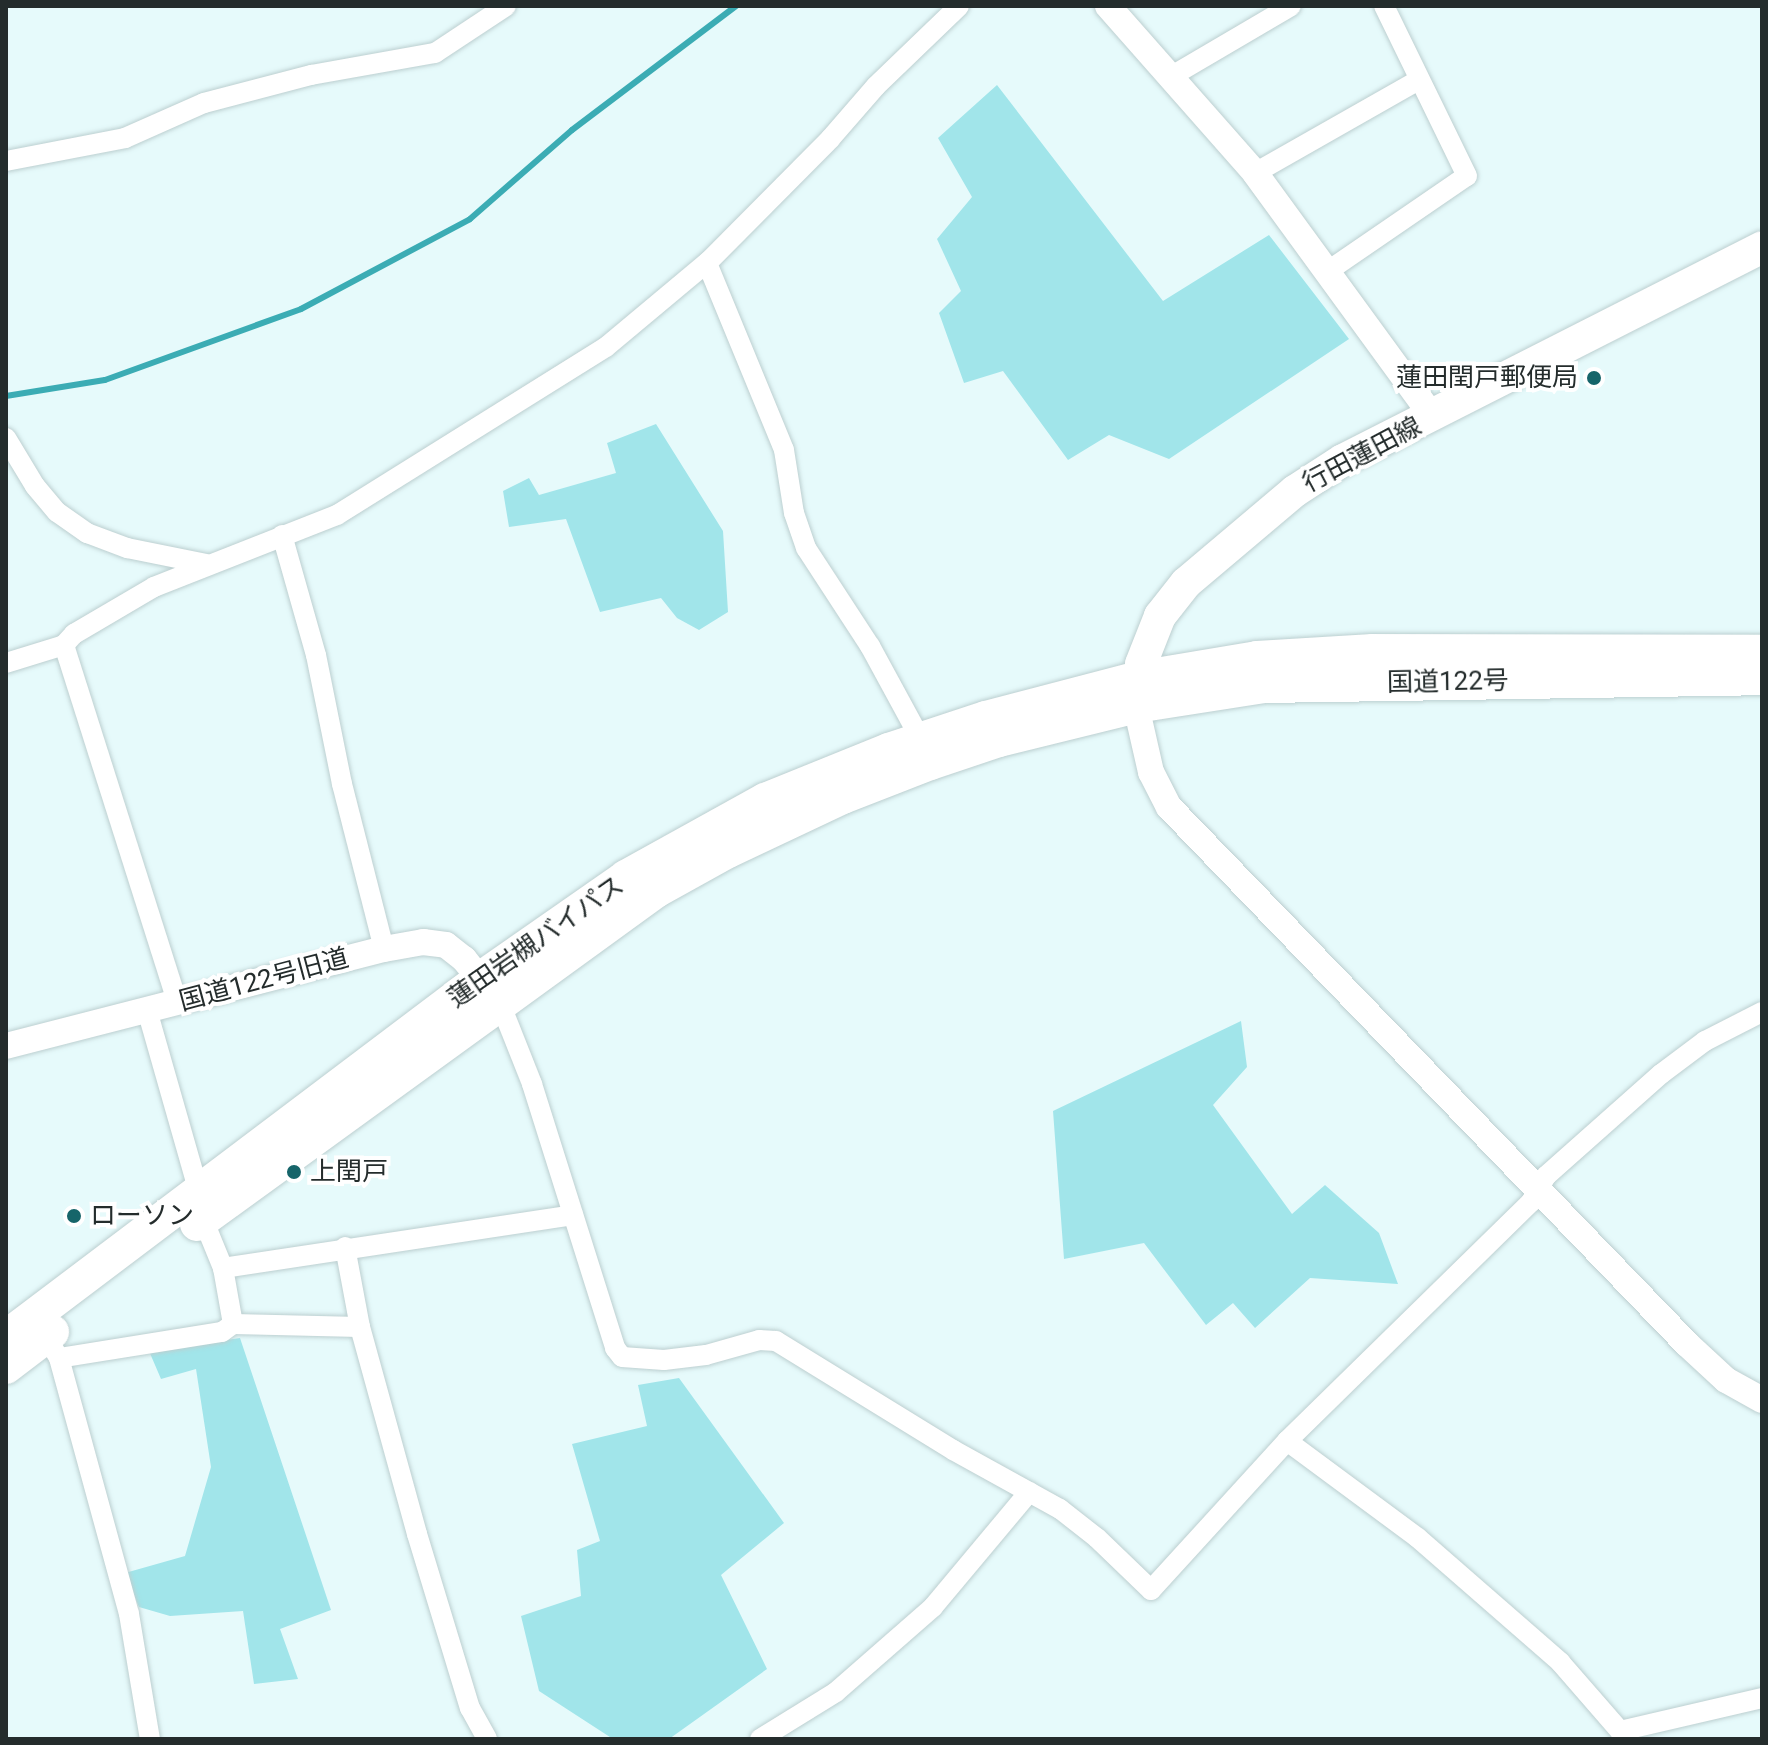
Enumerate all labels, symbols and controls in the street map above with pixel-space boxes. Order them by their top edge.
place label: 蓮田閏戸郵便局 [1396,362,1578,394]
marker: 蓮田閏戸郵便局 [1585,369,1603,387]
street label: 行田蓮田線 [1297,411,1427,499]
street label: 国道122号 [1387,665,1509,699]
street label: 蓮田岩槻バイパス [442,870,630,1014]
street label: 国道122号旧道 [176,942,352,1018]
place label: 上閏戸 [310,1156,388,1188]
marker: 上閏戸 [285,1163,303,1181]
place label: ローソン [90,1200,194,1232]
marker: ローソン [65,1207,83,1225]

